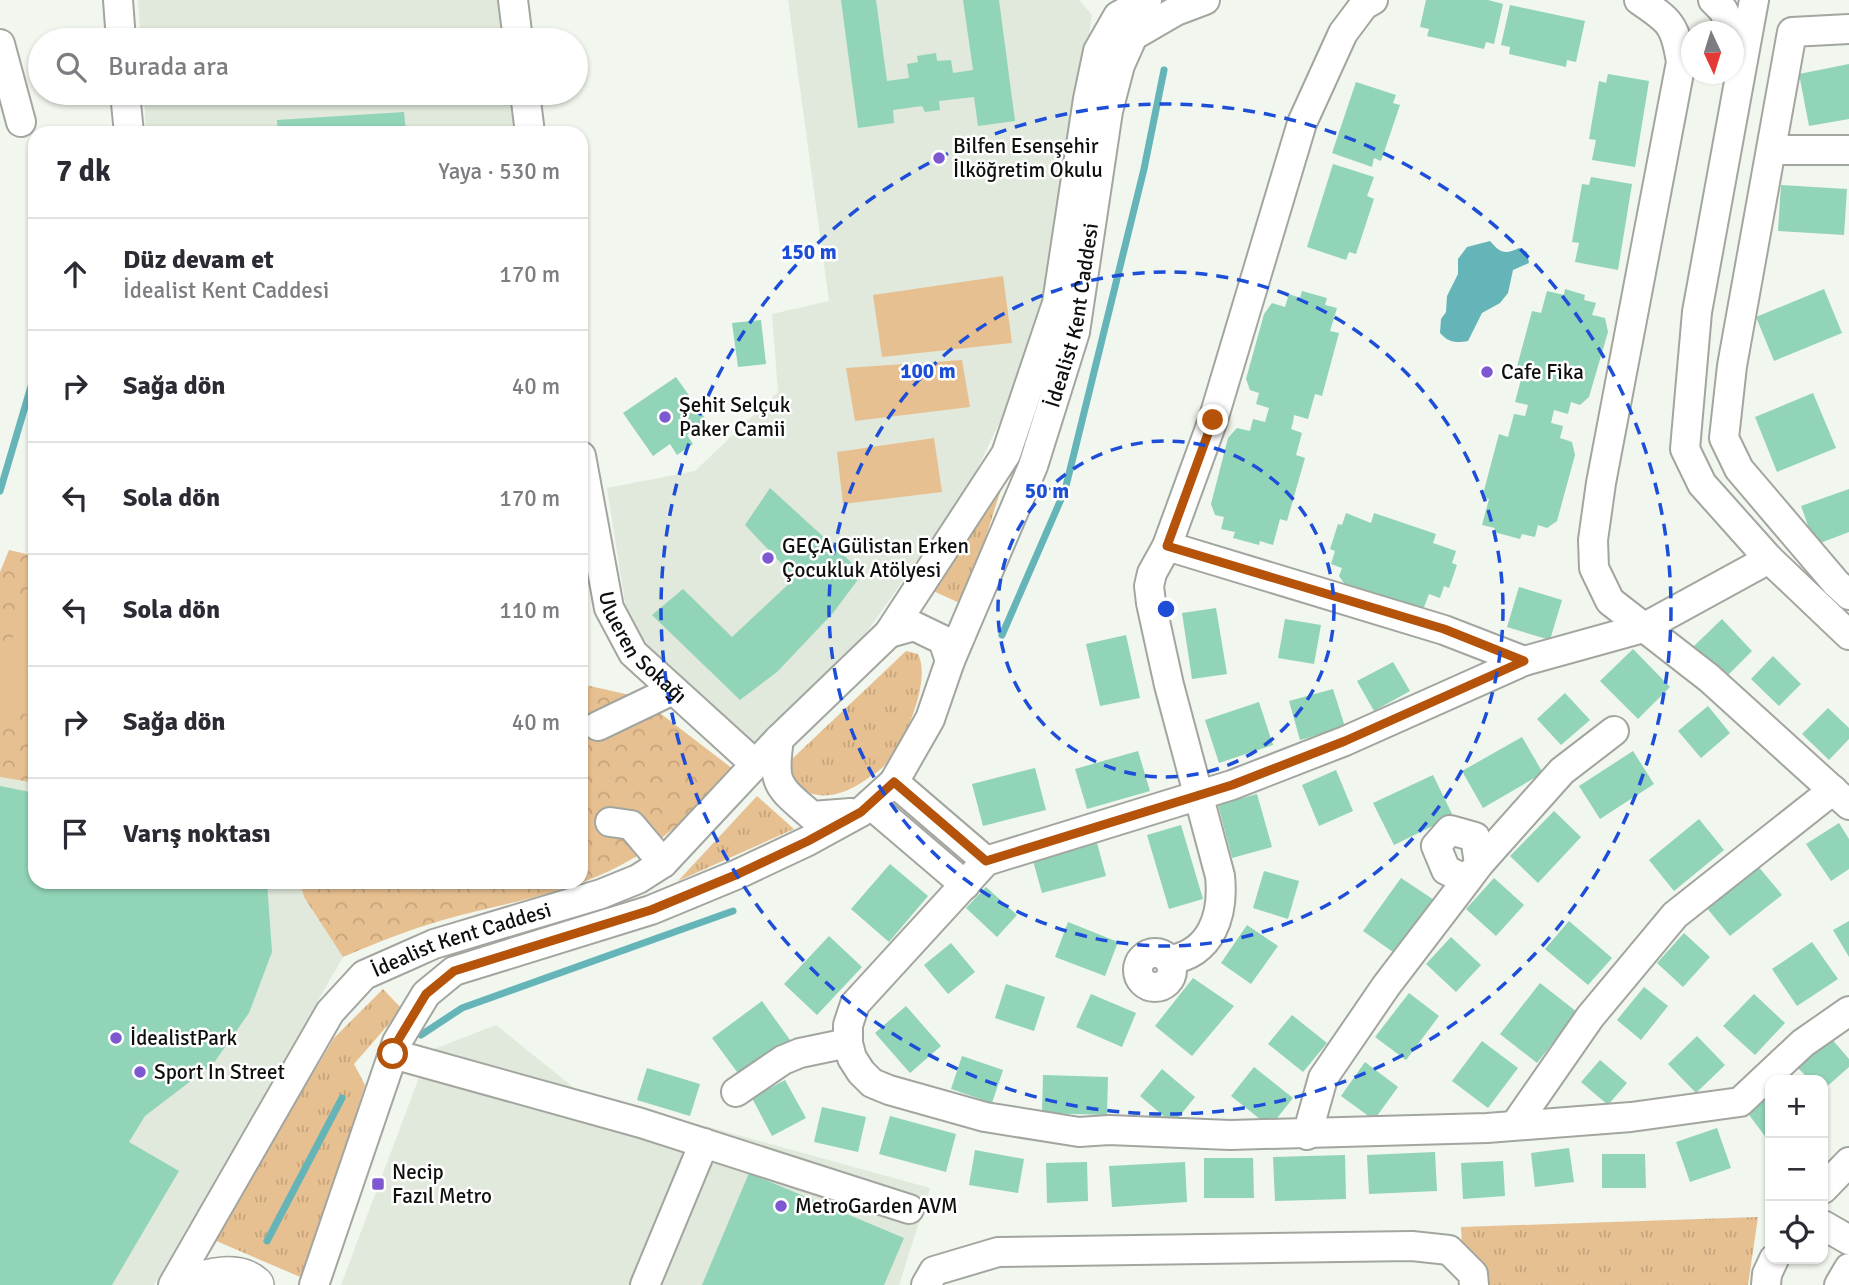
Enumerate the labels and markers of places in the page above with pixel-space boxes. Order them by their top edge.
place label: Bilfen Esenşehir İlköğretim Okulu [953,133,1103,183]
marker: Bilfen Esenşehir İlköğretim Okulu [931,150,947,166]
place label: Cafe Fika [1501,359,1584,385]
marker: Cafe Fika [1479,364,1495,380]
place label: Şehit Selçuk Paker Camii [679,392,791,442]
marker: Şehit Selçuk Paker Camii [657,409,673,425]
place label: GEÇA Gülistan Erken Çocukluk Atölyesi [782,533,969,583]
marker: GEÇA Gülistan Erken Çocukluk Atölyesi [760,550,776,566]
centre of rings [1154,597,1178,621]
place label: İdealistPark [130,1025,238,1051]
marker: İdealistPark [108,1030,124,1046]
place label: Sport In Street [154,1059,285,1085]
marker: Sport In Street [132,1064,148,1080]
place label: Necip Fazıl Metro [392,1159,492,1209]
marker: Necip Fazıl Metro [370,1176,386,1192]
place label: MetroGarden AVM [795,1193,958,1219]
marker: MetroGarden AVM [773,1198,789,1214]

